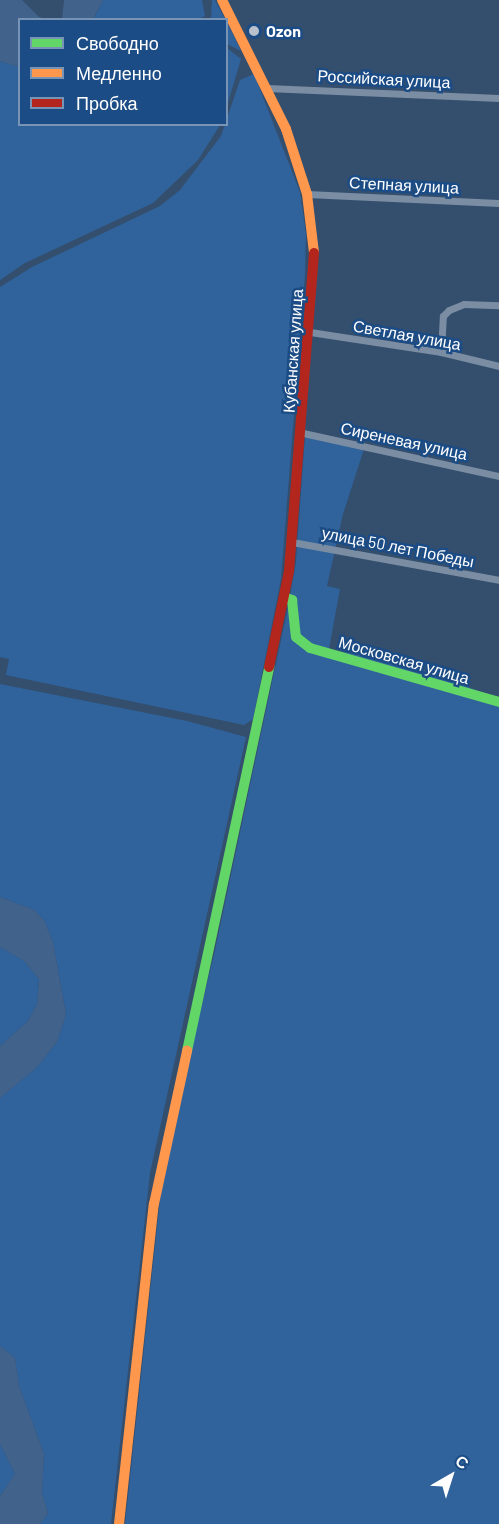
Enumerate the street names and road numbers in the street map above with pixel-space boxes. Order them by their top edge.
street label: Российская улица [317,66,451,92]
street label: Степная улица [349,173,459,197]
street label: Кубанская улица [279,288,307,414]
street label: Светлая улица [352,316,462,354]
street label: Сиреневая улица [339,418,469,464]
street label: улица 50 лет Победы [320,523,476,571]
street label: Московская улица [337,632,471,688]

